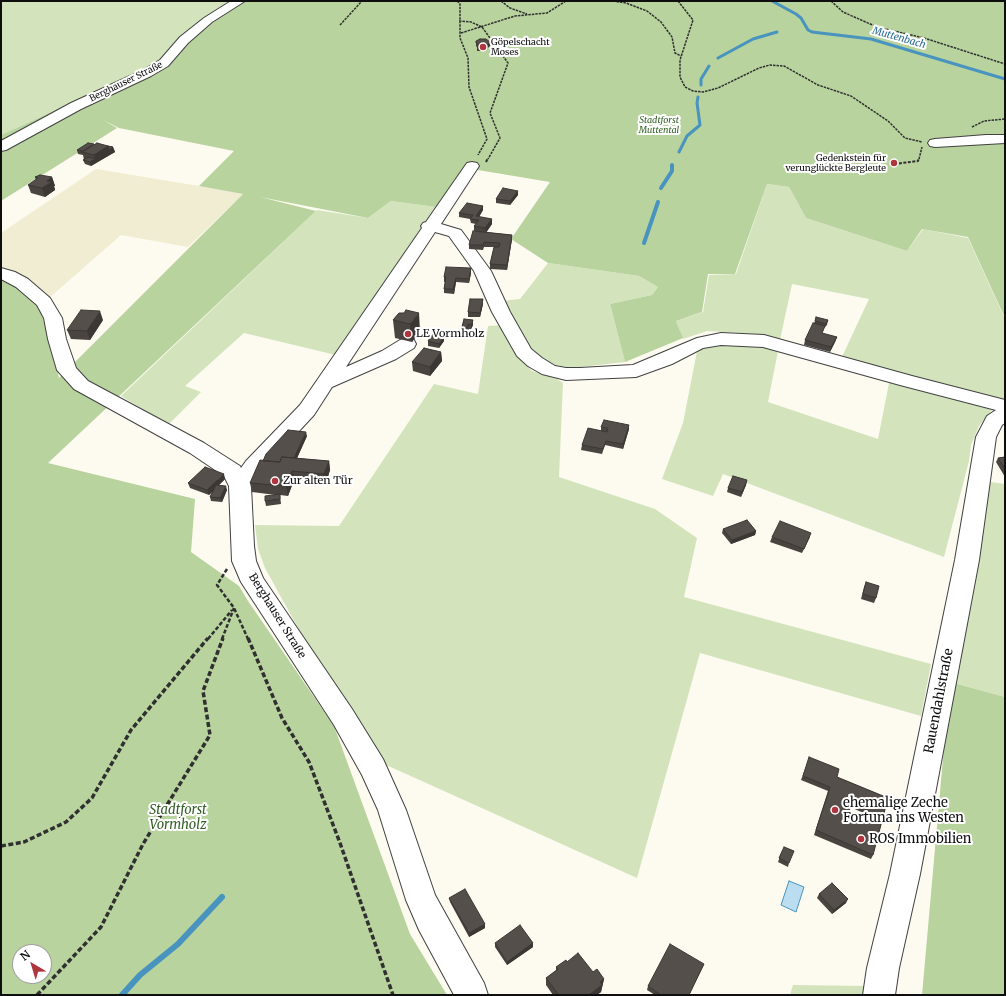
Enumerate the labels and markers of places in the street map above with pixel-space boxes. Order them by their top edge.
place label: Göpelschacht Moses [491,37,550,58]
marker: Göpelschacht Moses [478,42,488,52]
place label: Gedenkstein für verunglückte Bergleute [785,153,886,174]
marker: Gedenkstein für verunglückte Bergleute [889,158,899,168]
place label: LE Vormholz [416,327,484,341]
marker: LE Vormholz [403,329,413,339]
place label: Zur alten Tür [283,474,353,488]
marker: Zur alten Tür [270,476,280,486]
place label: ehemalige Zeche Fortuna ins Westen [843,795,964,826]
marker: ehemalige Zeche Fortuna ins Westen [830,805,840,815]
place label: ROS Immobilien [869,831,971,847]
marker: ROS Immobilien [856,834,866,844]

